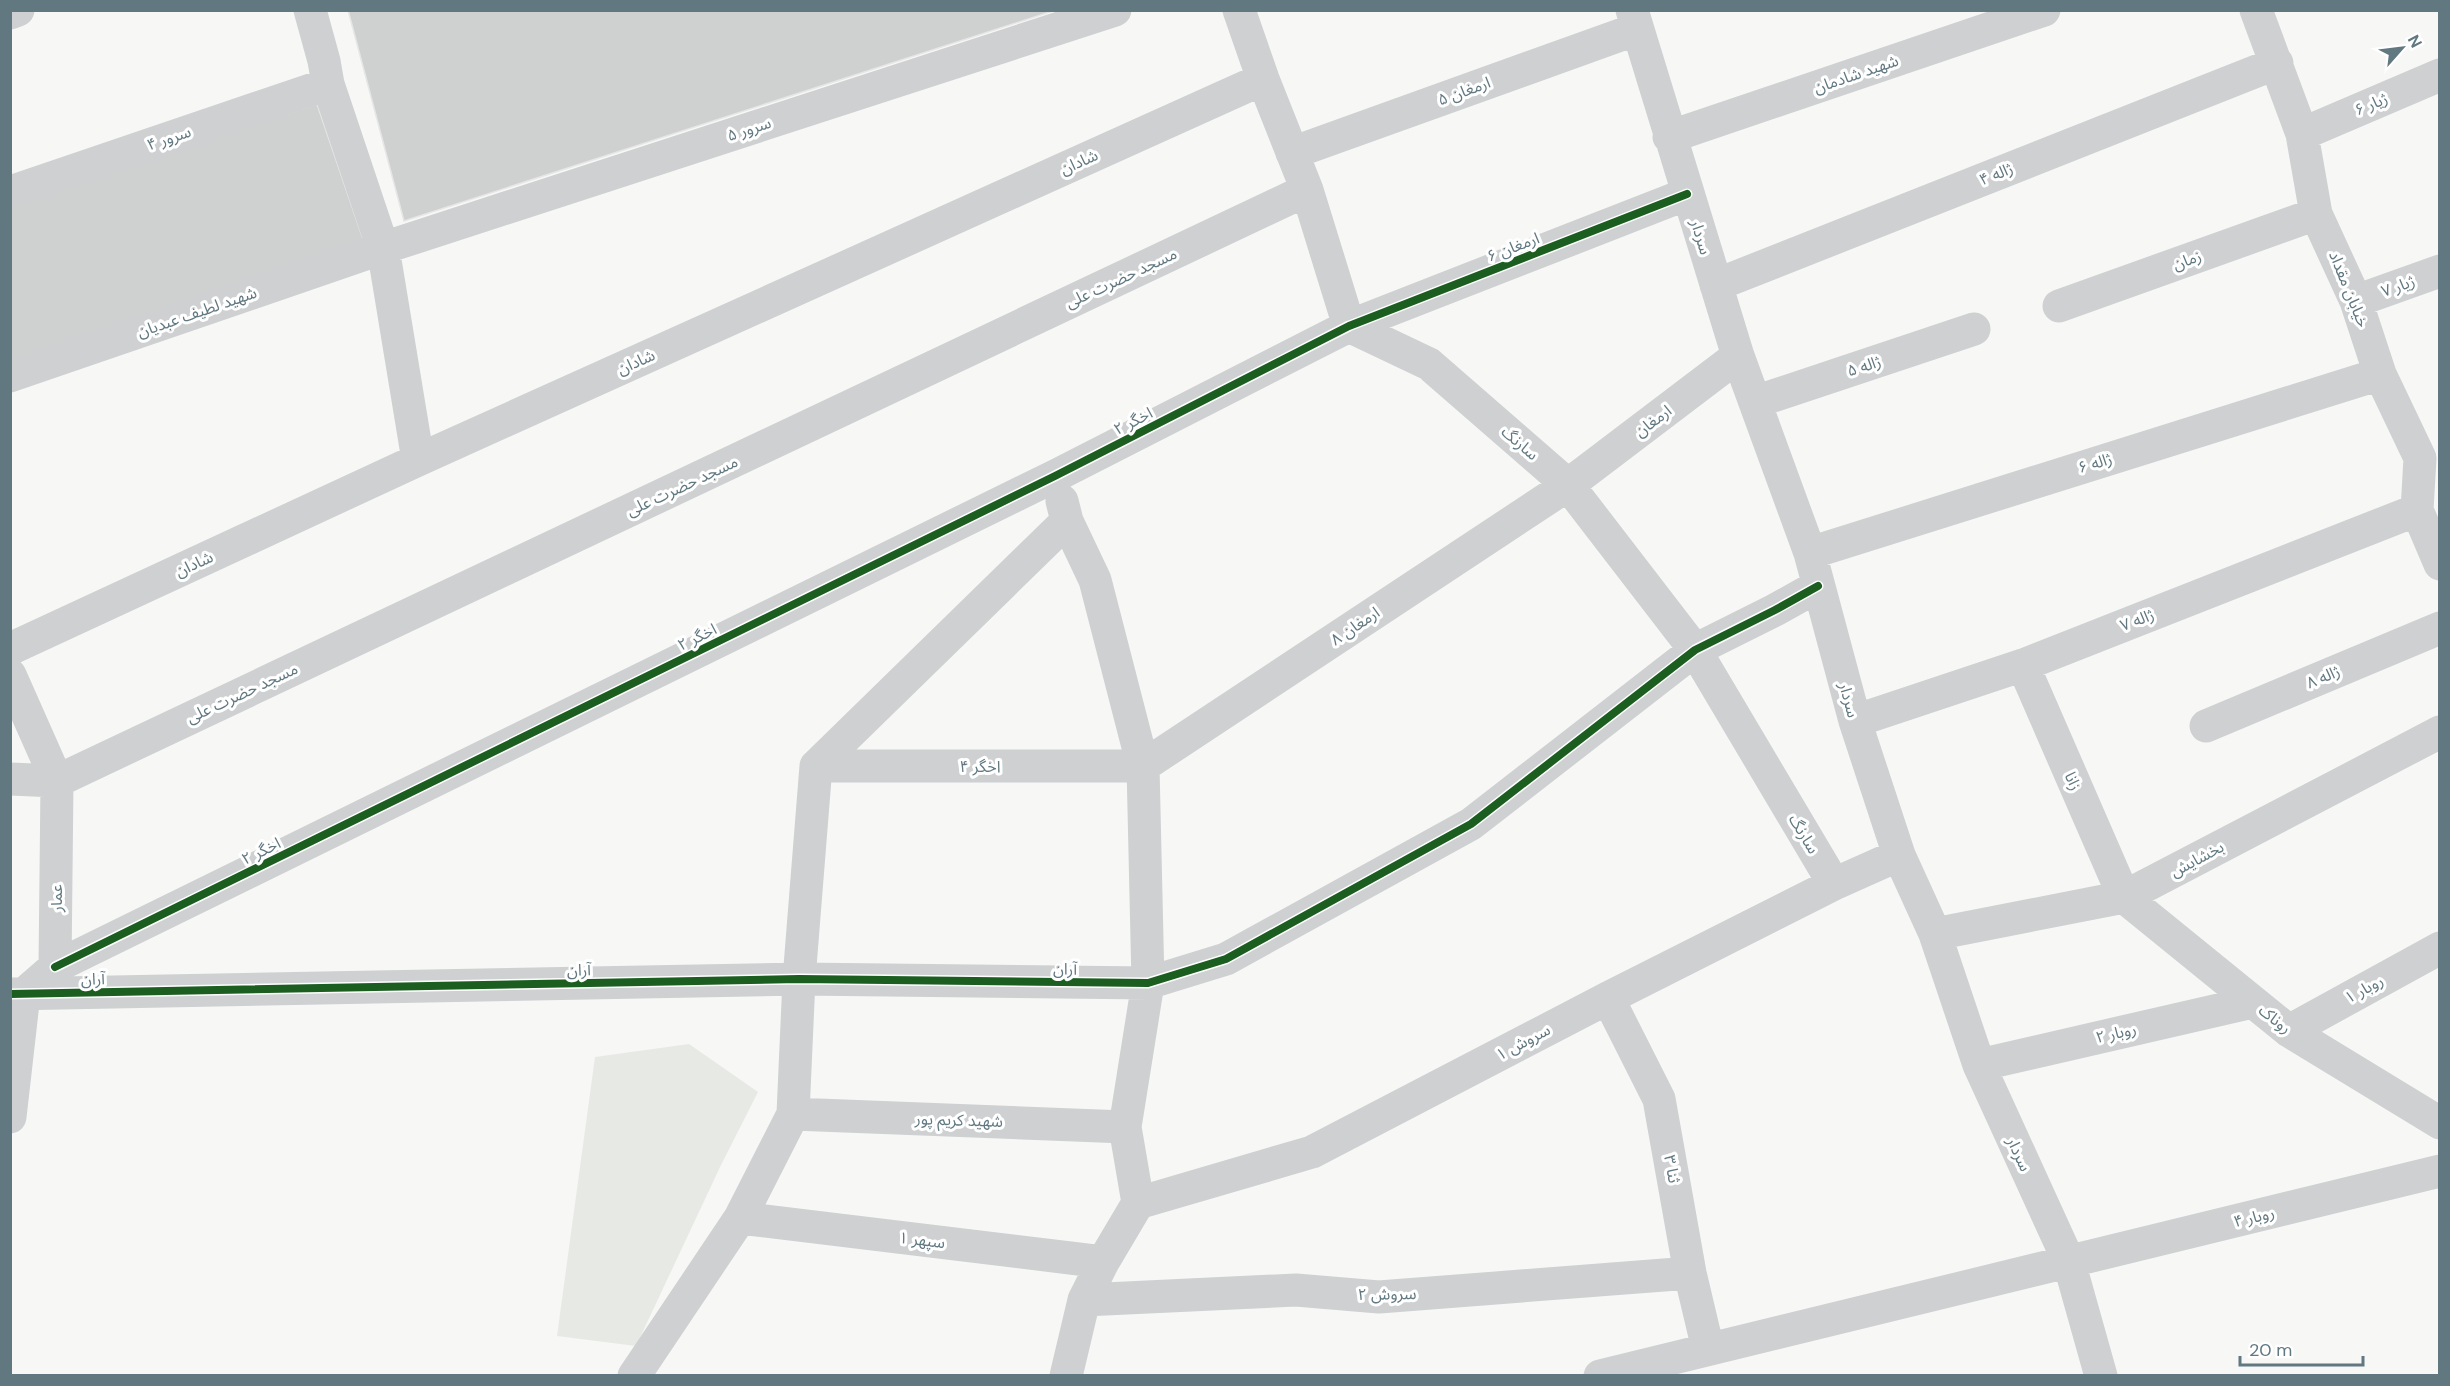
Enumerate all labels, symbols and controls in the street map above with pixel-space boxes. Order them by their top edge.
north arrow [2372,18,2432,78]
text: N [2403,31,2427,51]
street label: شهید شادمان [1811,50,1901,98]
street label: ارمغان ۵ [1435,72,1493,110]
street label: ژیار ۶ [2351,88,2391,120]
street label: سرور ۵ [724,112,774,146]
street label: سرور ۴ [144,121,194,155]
street label: شادان [1057,144,1101,180]
street label: ژاله ۴ [1976,158,2016,190]
street label: سردار [1685,216,1716,257]
street label: ارمغان ۶ [1484,227,1542,267]
street label: مسجد حضرت علی [1062,243,1180,313]
street label: زمان [2170,245,2204,275]
street label: خیابان مقداد [2324,248,2374,330]
street label: ژیار ۷ [2378,270,2418,302]
street label: شهید لطیف عبدیان [134,282,260,342]
street label: شادان [614,344,658,380]
street label: ژاله ۵ [1844,351,1884,381]
street label: ارمغان [1630,400,1676,442]
street label: اخگر ۲ [1110,402,1156,440]
street label: سارنگ [1497,421,1543,465]
street label: ژاله ۶ [2075,448,2115,478]
street label: مسجد حضرت علی [623,451,741,521]
street label: شادان [172,546,216,582]
street label: ارمغان ۸ [1326,602,1384,650]
street label: ژاله ۷ [2117,604,2157,636]
street label: اخگر ۲ [674,619,720,655]
street label: مسجد حضرت علی [183,658,301,728]
street label: ژاله ۸ [2303,661,2343,693]
street label: سردار [1834,679,1864,720]
street label: اخگر ۴ [959,756,1001,777]
street label: زانا [2060,768,2086,794]
street label: سارنگ [1784,810,1824,858]
street label: اخگر ۲ [238,833,284,869]
street label: بخشایش [2167,836,2227,882]
street label: عمار [46,884,67,913]
street label: آران [1053,958,1079,980]
street label: آران [567,959,593,981]
street label: آران [81,968,107,990]
street label: روبار ۱ [2341,970,2387,1008]
street label: روناک [2254,1000,2296,1038]
street label: روبار ۲ [2094,1018,2138,1048]
street label: سروش ۱ [1492,1019,1554,1065]
street label: شهید کریم پور [914,1108,1003,1134]
street label: سردار [2002,1132,2036,1175]
street label: ثنا ۳ [1659,1153,1685,1185]
street label: روبار ۴ [2231,1202,2277,1232]
street label: سپهر ۱ [898,1227,946,1253]
street label: سروش ۲ [1357,1283,1417,1305]
scale bar [2240,1329,2363,1367]
text: 20 m [2249,1338,2292,1362]

